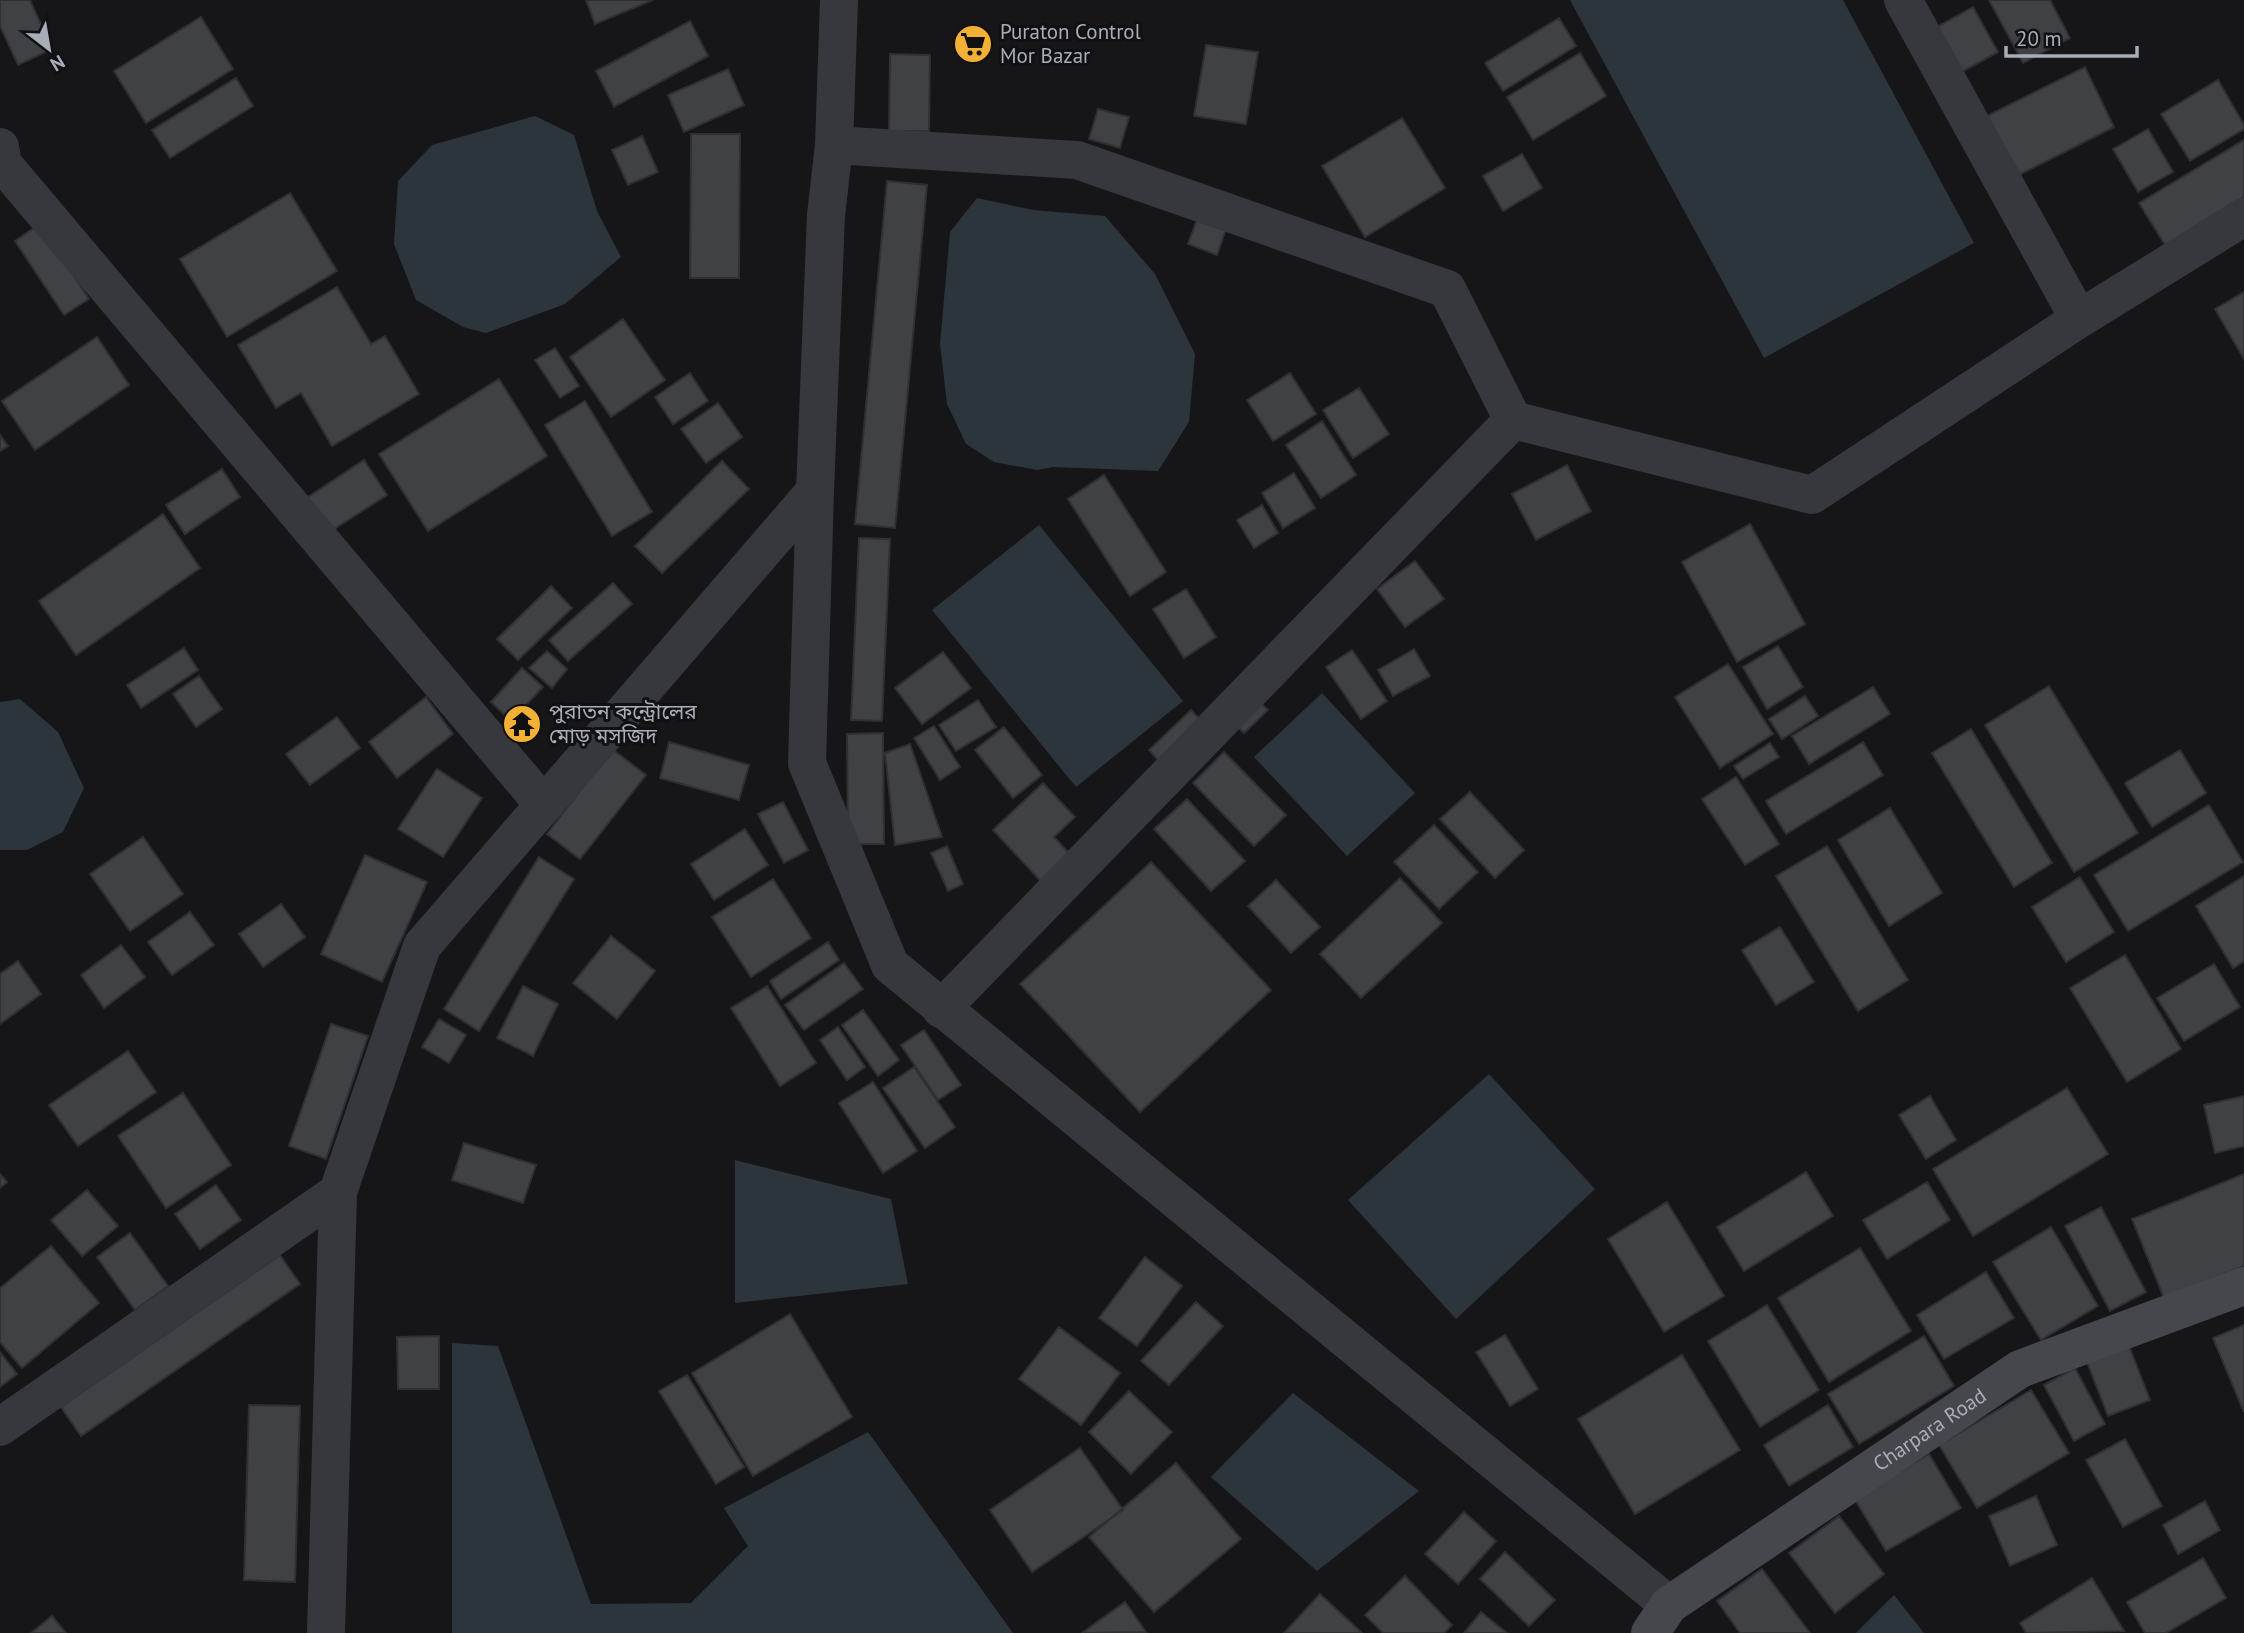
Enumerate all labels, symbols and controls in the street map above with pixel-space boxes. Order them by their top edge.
north arrow [14,14,84,84]
scale bar [2006,14,2137,58]
place label: Puraton Control Mor Bazar [1000,18,1141,69]
supermarket icon: Puraton Control Mor Bazar [952,23,994,65]
text: 20 m [2016,25,2062,52]
text: N [46,50,69,77]
place label: পুরাতন কন্ট্রোলের মোড় মসজিদ [549,698,697,749]
temple icon: পুরাতন কন্ট্রোলের মোড় মসজিদ [501,703,543,745]
street label: Charpara Road [1868,1382,1991,1477]

